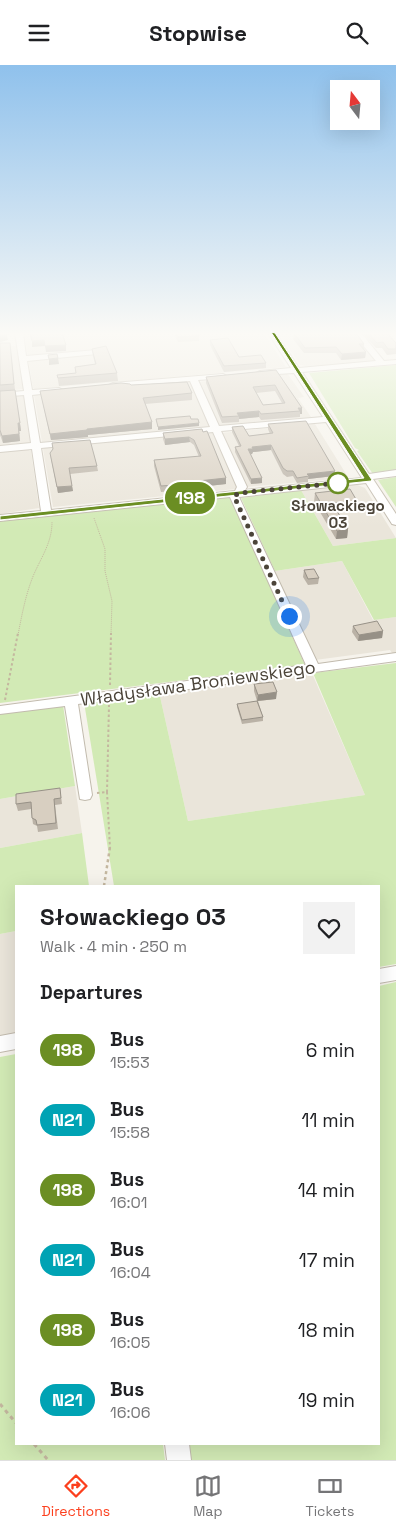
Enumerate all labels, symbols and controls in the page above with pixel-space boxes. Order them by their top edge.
icon: menu [25,19,53,47]
text: Stopwise [149,19,247,47]
icon: search [343,19,371,47]
north arrow [330,80,380,130]
map controls [330,80,380,130]
marker: Słowackiego 03 [327,472,349,494]
line badge: 198 [161,482,219,514]
text: 198 [175,486,205,509]
place label: Słowackiego 03 [291,496,385,532]
your location [277,604,302,629]
street label: Władysława Broniewskiego [79,655,317,711]
text: Słowackiego 03 [40,901,226,932]
button: heart [303,902,355,954]
text: Walk · 4 min · 250 m [40,936,187,957]
text: Departures [40,980,143,1005]
text: Bus [110,1027,144,1052]
text: 198 [52,1038,83,1061]
text: 6 min [306,1038,355,1063]
text: 15:53 [110,1052,150,1073]
text: Bus [110,1097,144,1122]
text: N21 [52,1108,83,1131]
text: 11 min [302,1108,355,1133]
text: 15:58 [110,1122,150,1143]
text: Bus [110,1167,144,1192]
text: 198 [52,1178,83,1201]
text: 14 min [298,1178,355,1203]
text: 16:01 [110,1192,147,1213]
text: Bus [110,1237,144,1262]
text: N21 [52,1248,83,1271]
text: 17 min [299,1248,355,1273]
text: 16:04 [110,1262,151,1283]
text: Bus [110,1307,144,1332]
text: 198 [52,1318,83,1341]
text: 18 min [298,1318,355,1343]
text: 16:05 [110,1332,150,1353]
text: Bus [110,1377,144,1402]
text: N21 [52,1388,83,1411]
text: 19 min [298,1388,355,1413]
text: 16:06 [110,1402,151,1423]
tab: Directions [42,1472,110,1520]
tab: Map [193,1472,222,1520]
tab: Tickets [306,1472,354,1520]

